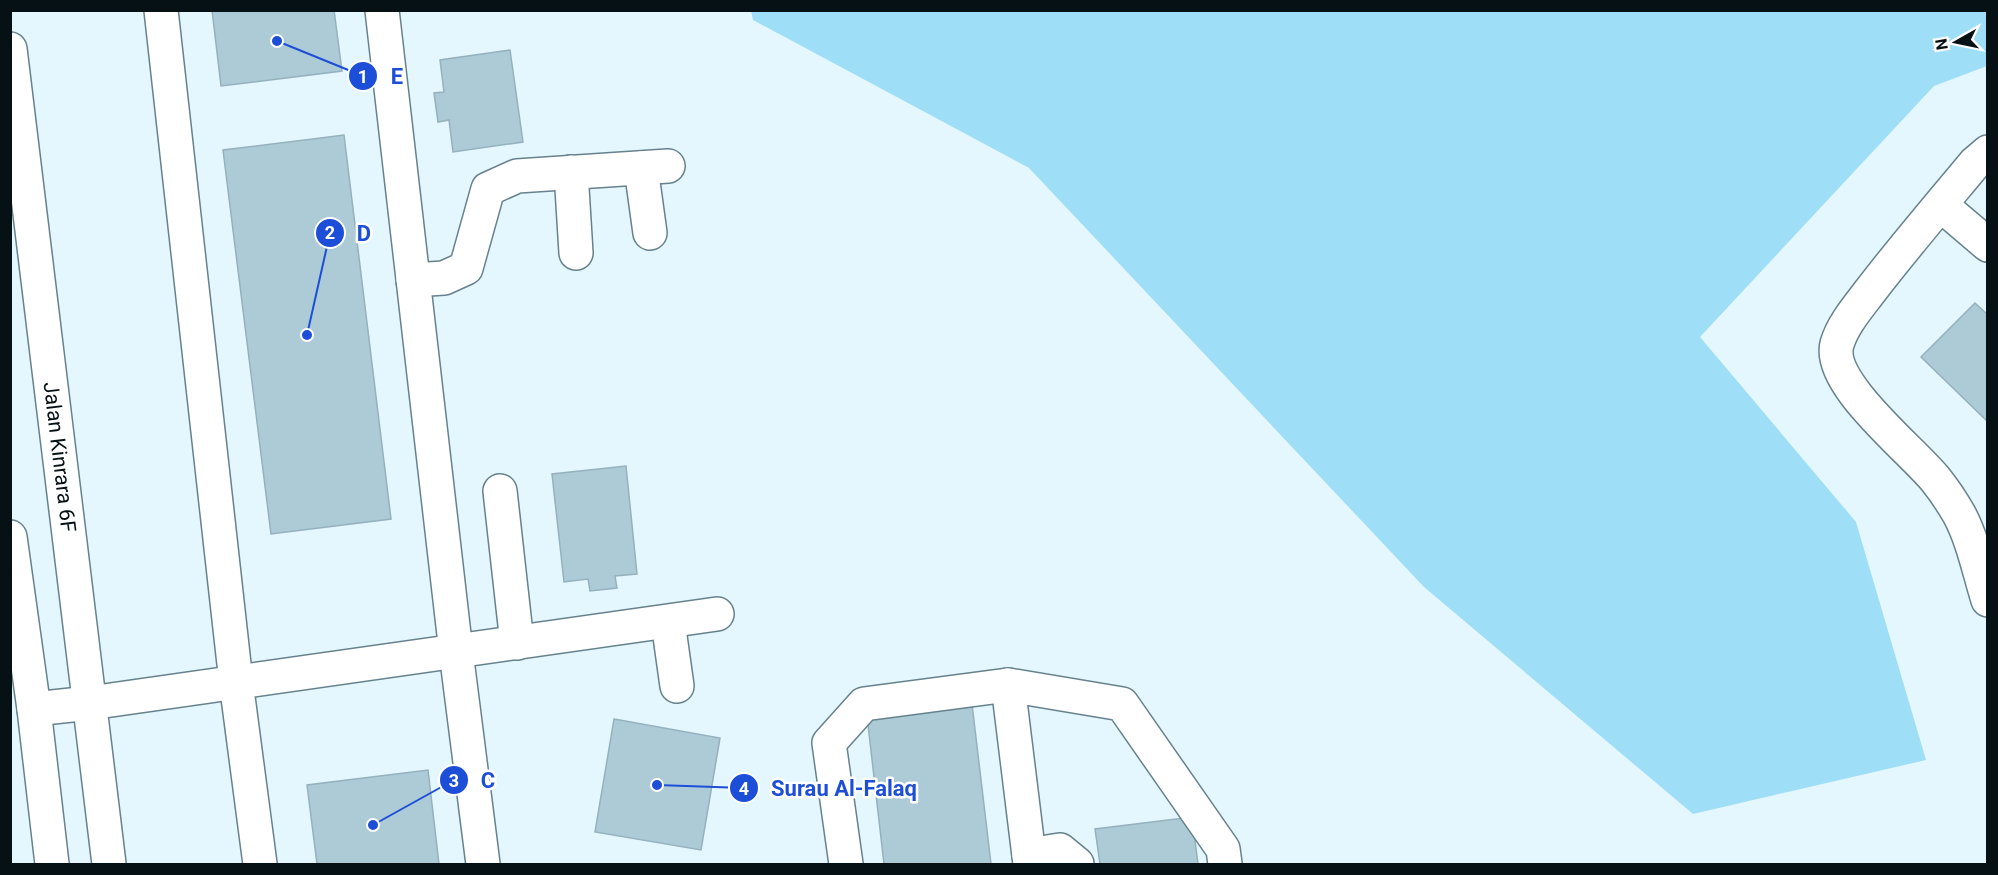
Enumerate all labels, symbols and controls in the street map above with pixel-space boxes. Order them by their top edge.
north arrow [1926,12,1986,72]
text: N [1931,37,1952,51]
callout: E [348,56,415,96]
text: E [391,64,403,89]
text: 1 [358,66,368,87]
callout: D [315,213,383,253]
text: D [357,221,371,246]
text: 2 [325,222,335,243]
street label: Jalan Kinrara 6F [39,380,81,534]
callout: C [439,760,507,800]
text: C [481,768,495,793]
callout: Surau Al-Falaq [729,768,929,808]
text: 3 [449,770,459,791]
text: Surau Al-Falaq [771,776,917,801]
text: 4 [739,778,749,799]

